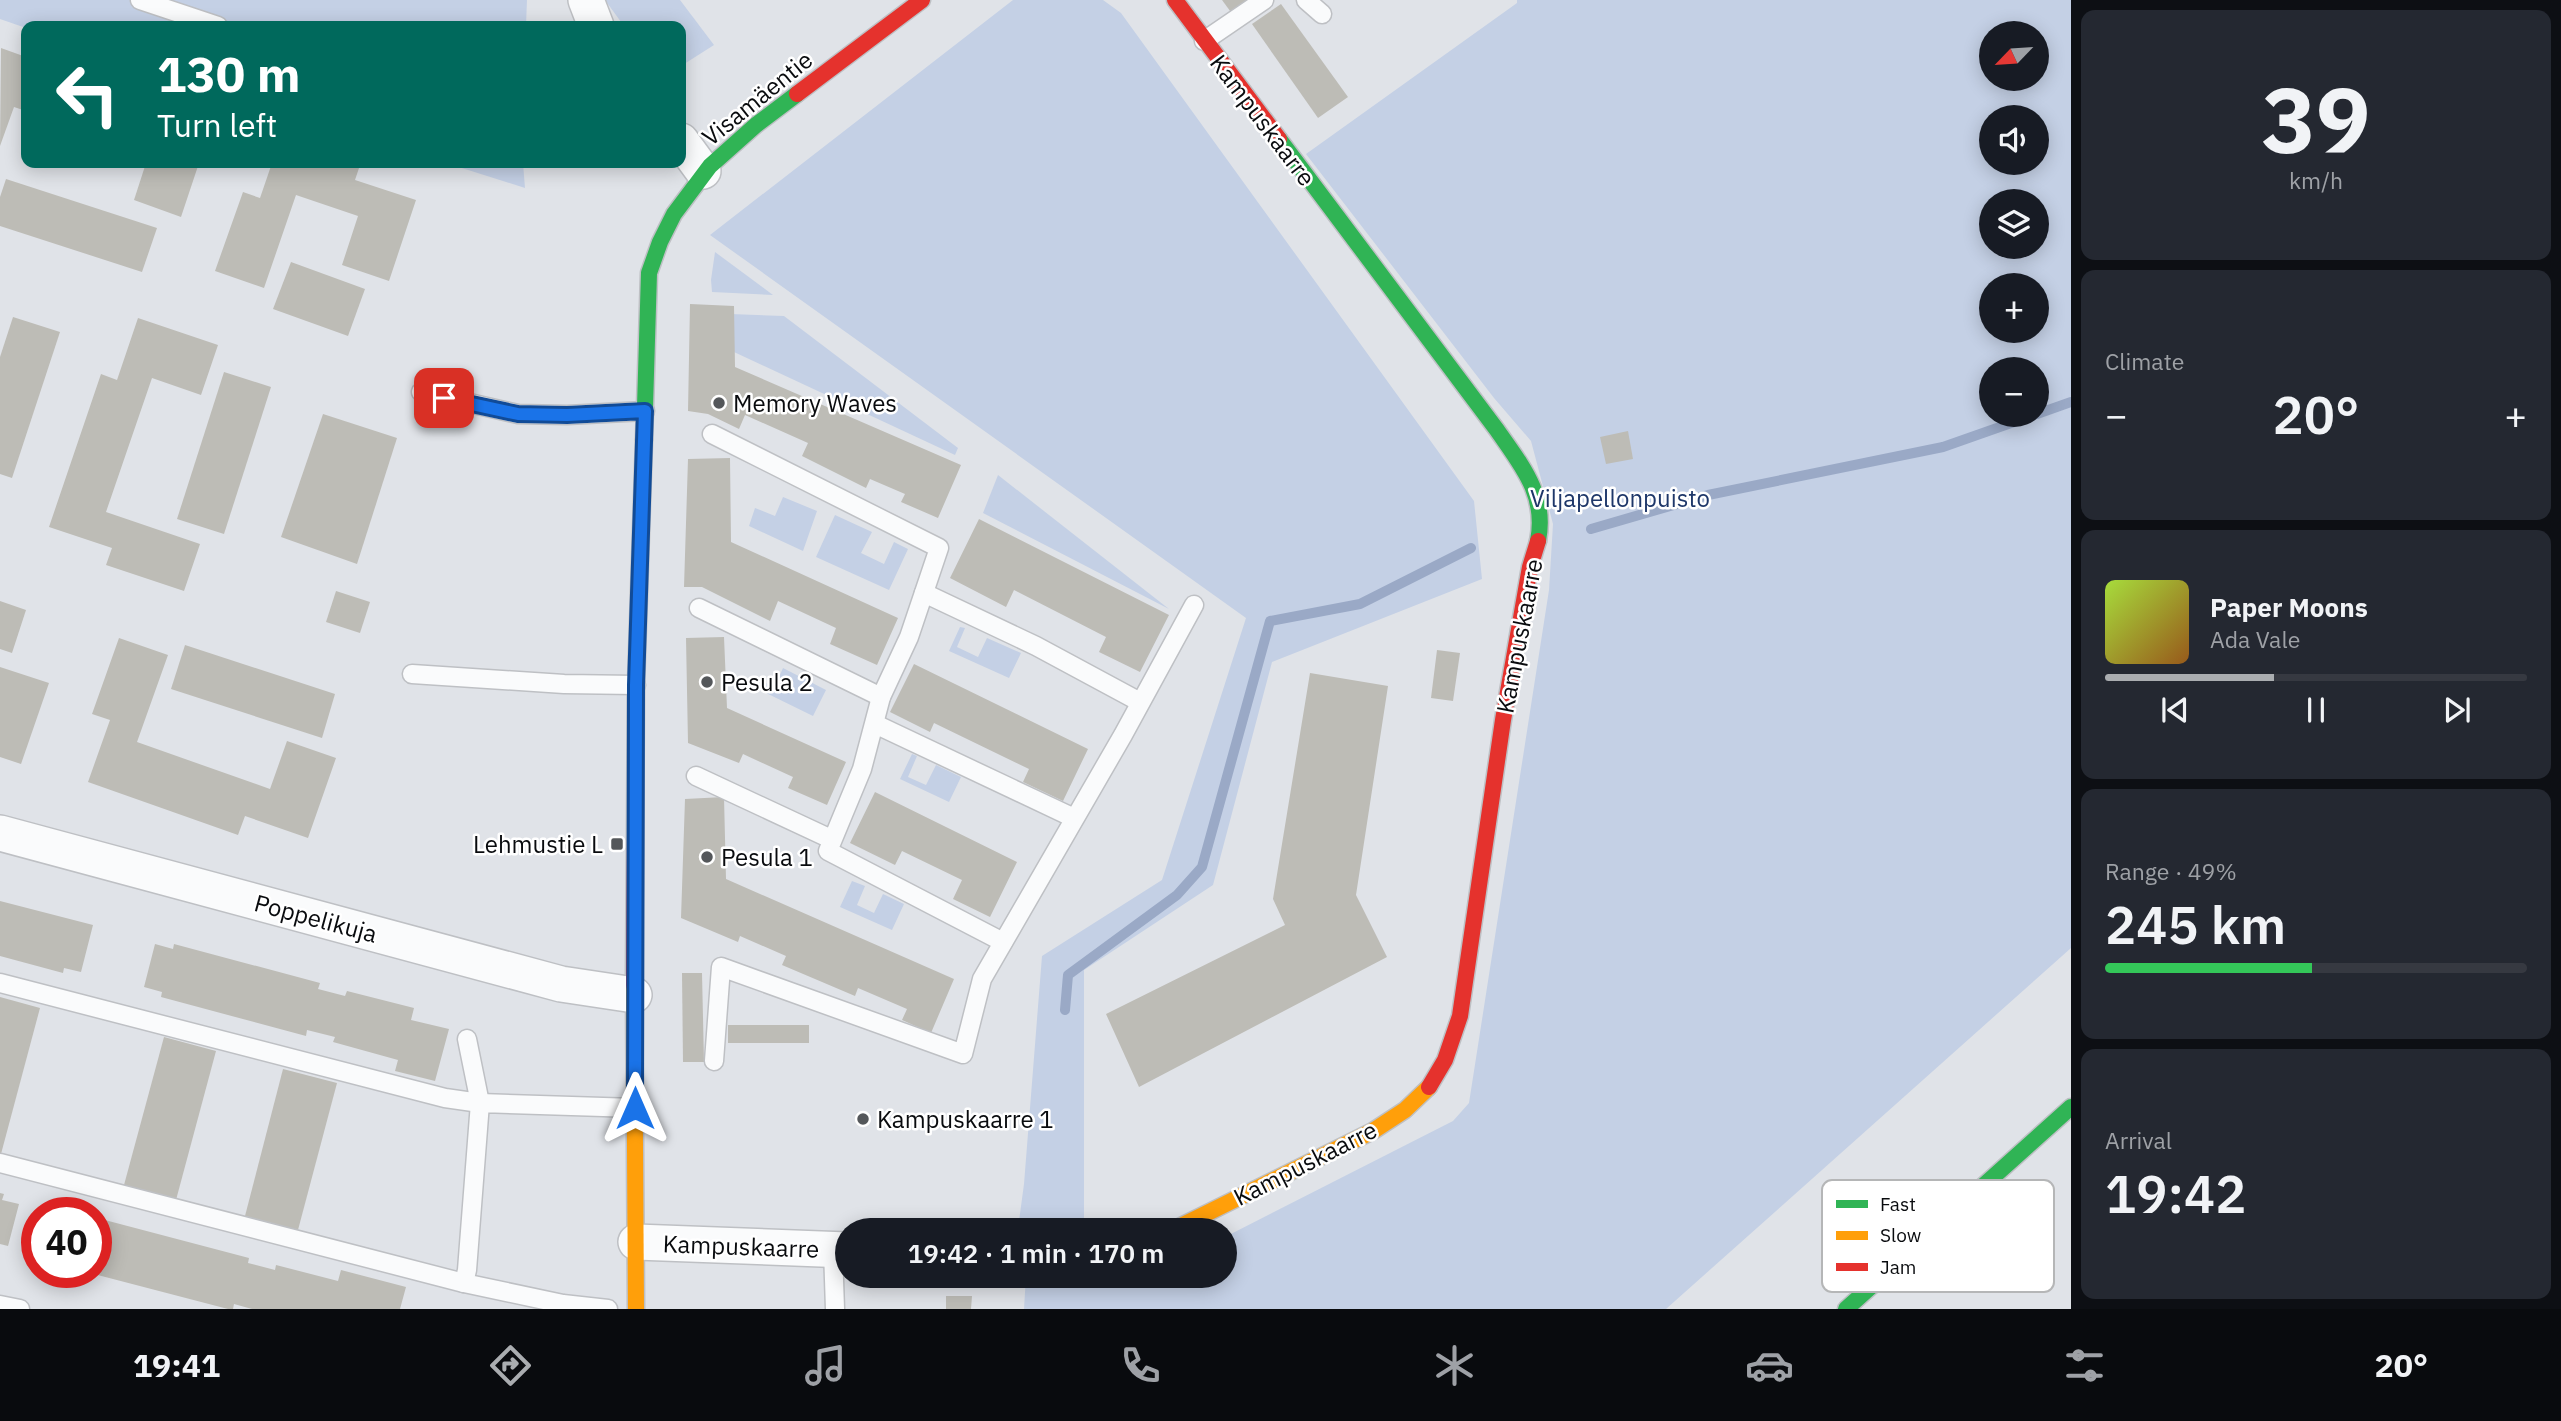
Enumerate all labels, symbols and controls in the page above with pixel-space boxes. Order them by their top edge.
north arrow [1979,21,2049,91]
map controls [1979,21,2049,427]
text: 130 m [157,42,301,105]
street label: Visamäentie [695,44,819,152]
street label: Kampuskaarre [1203,48,1323,192]
icon: left [42,49,133,140]
text: 39 [2261,60,2371,178]
text: Turn left [157,104,277,146]
button: sound [1979,105,2049,175]
text: km/h [2289,165,2343,195]
button: layers [1979,189,2049,259]
button: + [1979,273,2049,343]
text: Climate [2105,346,2184,376]
button: − [1979,357,2049,427]
pin [414,368,474,428]
icon: arrive [425,379,463,417]
text: 20° [2273,381,2359,448]
place label: Memory Waves [733,387,897,419]
text: − [2105,390,2128,439]
text: + [2504,390,2527,439]
marker: Memory Waves [711,395,727,411]
park label: Viljapellonpuisto [1530,482,1710,514]
street label: Kampuskaarre [1488,556,1550,716]
text: Paper Moons [2210,590,2368,624]
text: Ada Vale [2210,624,2300,654]
place label: Pesula 2 [721,666,813,698]
marker: Pesula 2 [699,674,715,690]
icon: previous [2156,691,2194,729]
icon: pause [2297,691,2335,729]
icon: next [2438,691,2476,729]
place label: Lehmustie L [473,828,603,860]
marker: Lehmustie L [609,836,625,852]
place label: Pesula 1 [721,841,813,873]
marker: Pesula 1 [699,849,715,865]
text: Range · 49% [2105,856,2237,886]
street label: Poppelikuja [251,886,381,950]
text: 245 km [2105,891,2286,958]
position arrow [598,1071,672,1145]
place label: Kampuskaarre 1 [877,1103,1054,1135]
marker: Kampuskaarre 1 [855,1111,871,1127]
street label: Kampuskaarre [1228,1113,1382,1213]
text: Arrival [2105,1125,2172,1155]
text: 19:42 [2105,1160,2246,1227]
legend [1822,1180,2054,1292]
text: Fast [1880,1192,1916,1216]
speed limit sign: 40 [21,1197,112,1288]
text: Slow [1880,1223,1921,1247]
street label: Kampuskaarre [662,1227,820,1265]
text: 19:42 · 1 min · 170 m [908,1236,1164,1270]
text: Jam [1880,1255,1916,1279]
icon: directions [486,1341,535,1390]
icon: music [801,1341,850,1390]
icon: phone [1116,1341,1165,1390]
icon: climate [1430,1341,1479,1390]
icon: car [1745,1341,1794,1390]
icon: filters [2060,1341,2109,1390]
text: 19:41 [133,1344,220,1386]
text: 20° [2375,1344,2428,1386]

